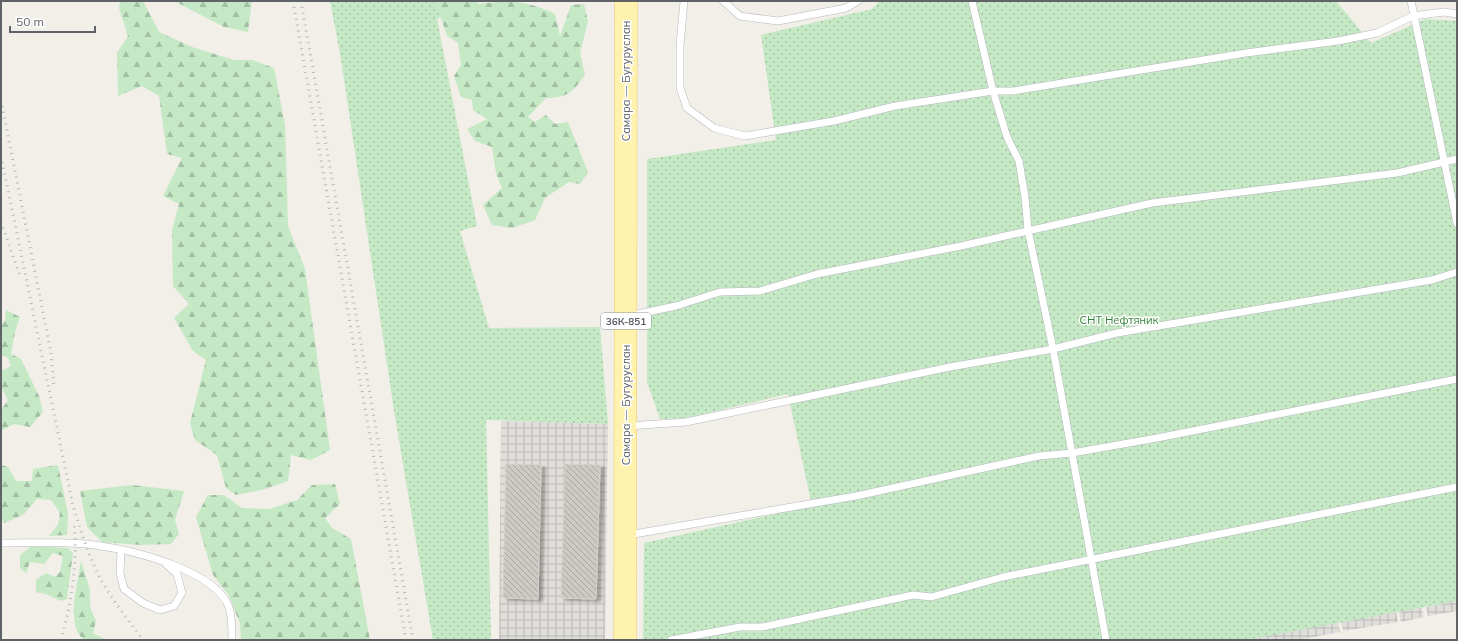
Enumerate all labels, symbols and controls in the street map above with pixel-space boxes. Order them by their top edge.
scale bar [10,8,95,34]
text: 50 m [16,14,44,29]
street label: Самара — Бугуруслан [619,21,633,141]
road number: 36К-851 [601,313,651,329]
park label: СНТ Нефтяник [1079,313,1159,327]
street label: Самара — Бугуруслан [619,345,633,465]

